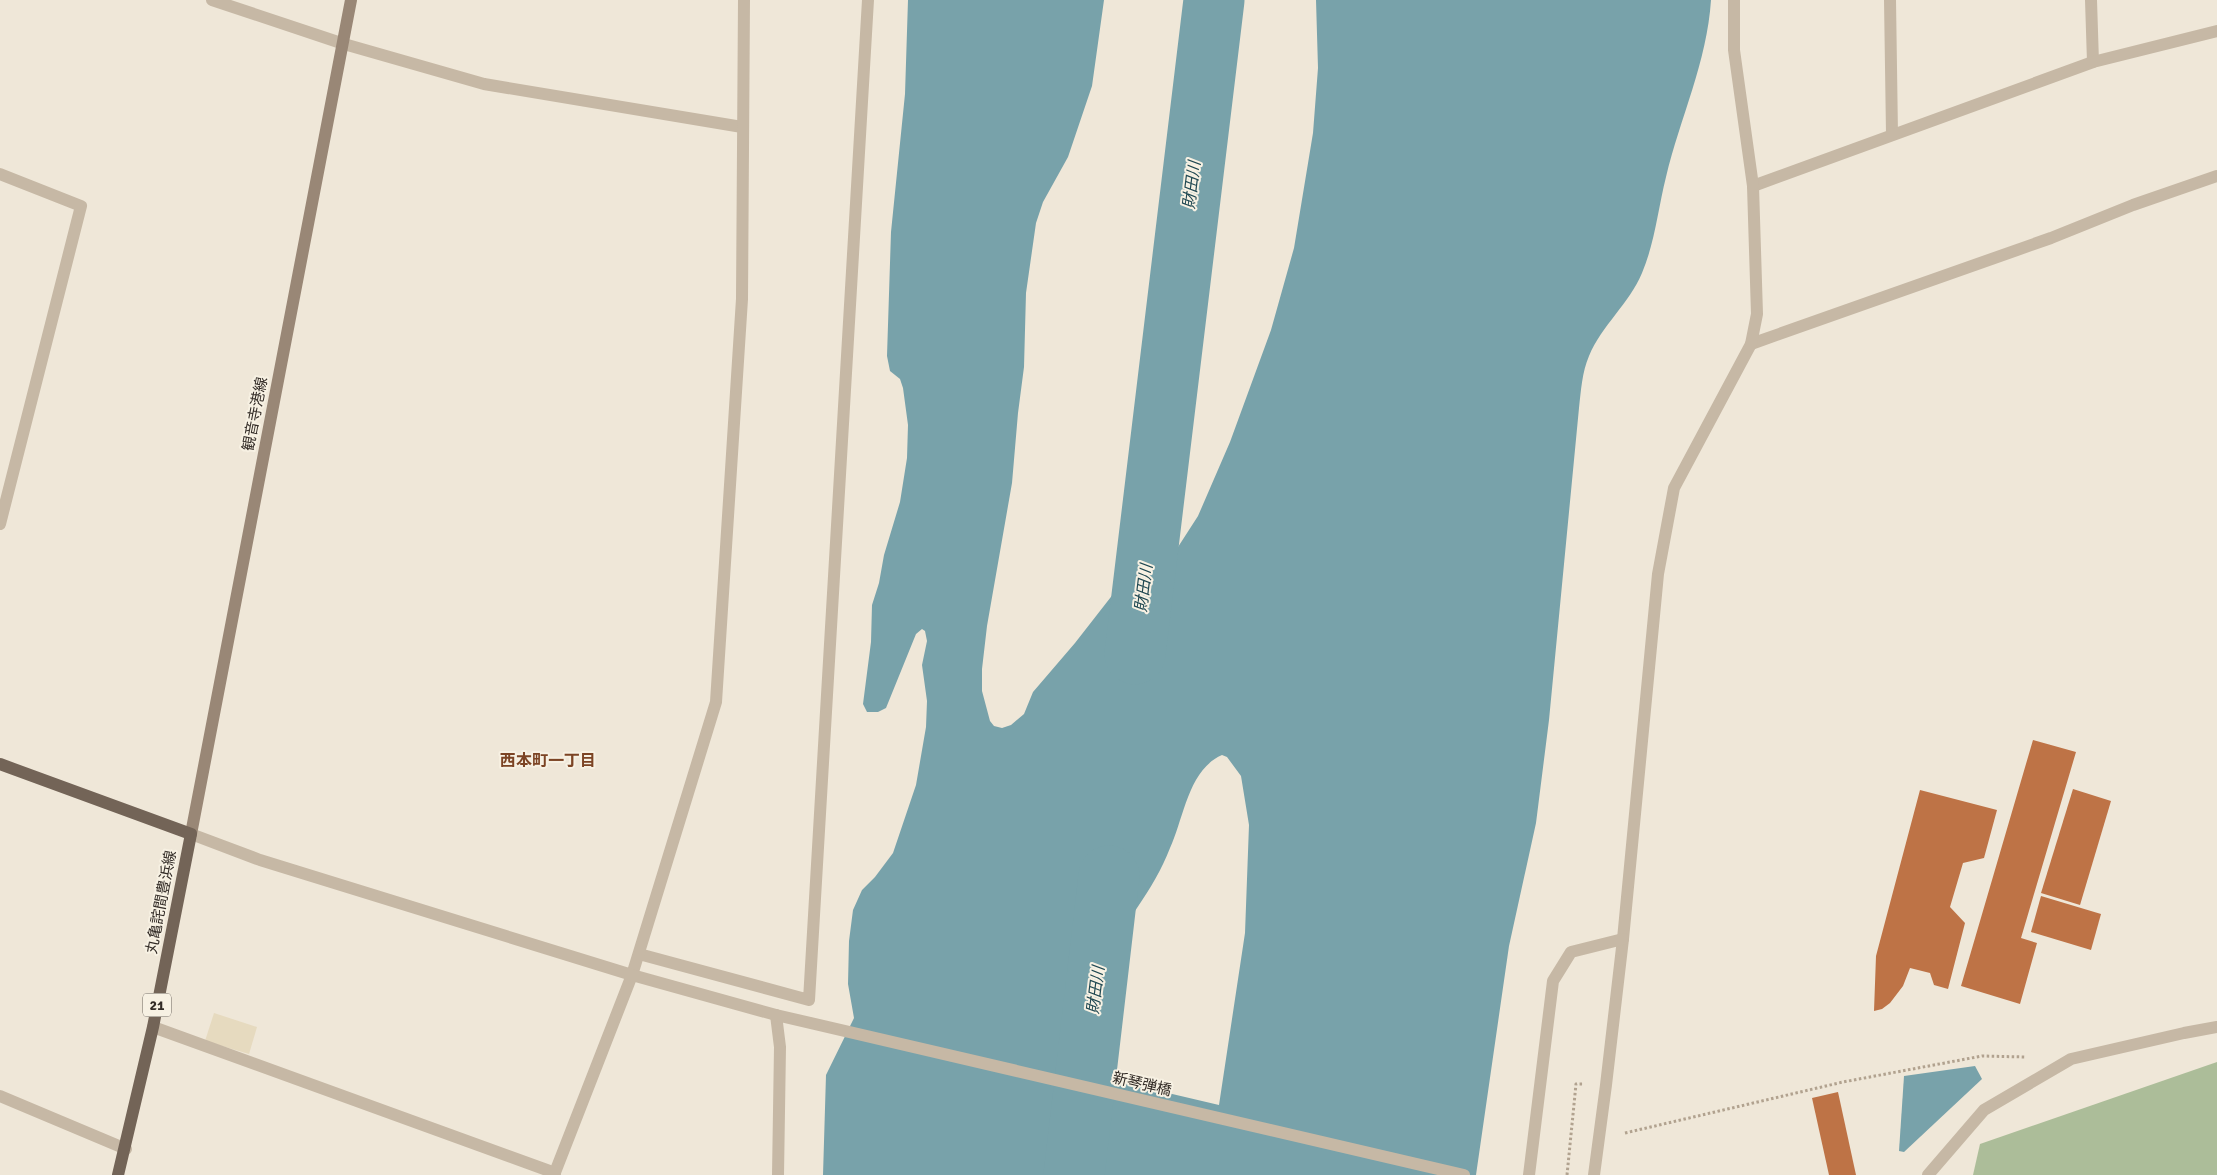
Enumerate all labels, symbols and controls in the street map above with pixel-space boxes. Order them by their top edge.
water label: 財田川 [1179,158,1205,210]
street label: 観音寺港線 [239,375,271,453]
water label: 財田川 [1131,561,1157,613]
district label: 西本町一丁目 [500,751,596,771]
street label: 丸亀詫間豊浜線 [142,849,180,955]
water label: 財田川 [1083,963,1109,1015]
road number: 21 [143,994,171,1016]
street label: 新琴弾橋 [1111,1068,1173,1100]

